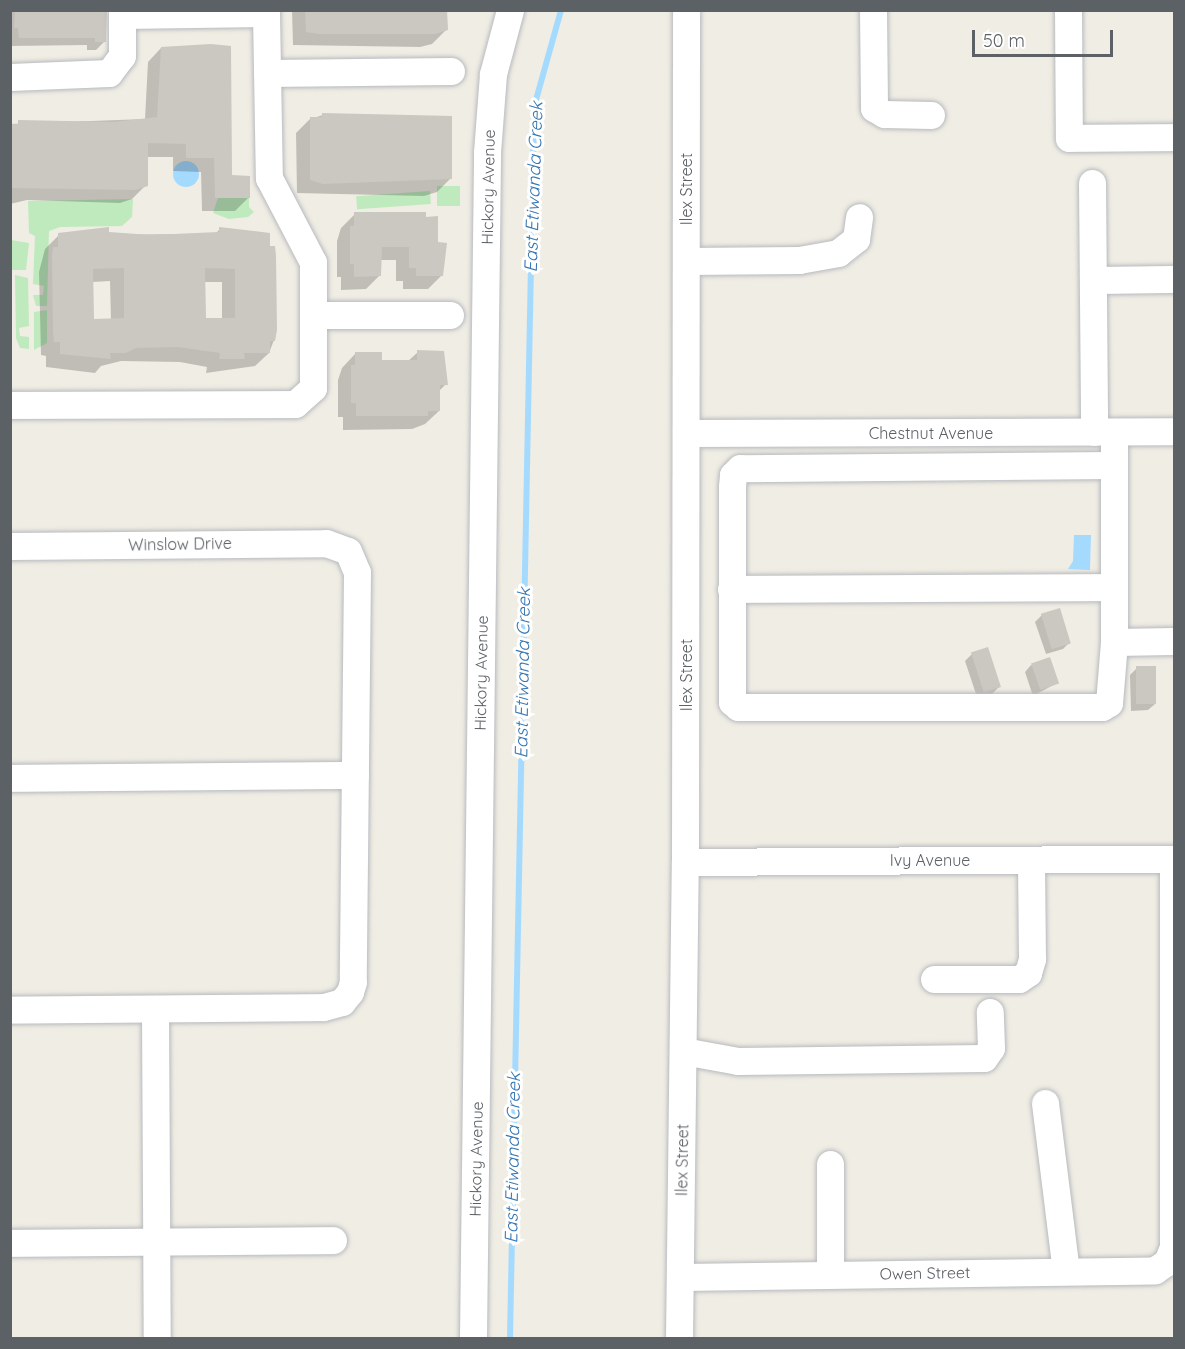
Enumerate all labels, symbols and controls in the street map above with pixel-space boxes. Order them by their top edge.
scale bar [975,18,1116,56]
text: 50 m [983,29,1025,52]
water label: East Etiwanda Creek [520,101,548,273]
street label: Hickory Avenue [477,129,499,245]
street label: Ilex Street [676,153,696,225]
street label: Chestnut Avenue [869,423,993,443]
street label: Winslow Drive [128,533,232,555]
water label: East Etiwanda Creek [511,587,535,759]
street label: Hickory Avenue [470,615,492,731]
street label: Ilex Street [676,639,696,711]
street label: Ivy Avenue [890,850,970,870]
water label: East Etiwanda Creek [501,1072,525,1244]
street label: Hickory Avenue [465,1101,487,1217]
street label: Ilex Street [672,1124,692,1196]
street label: Owen Street [880,1263,970,1283]

